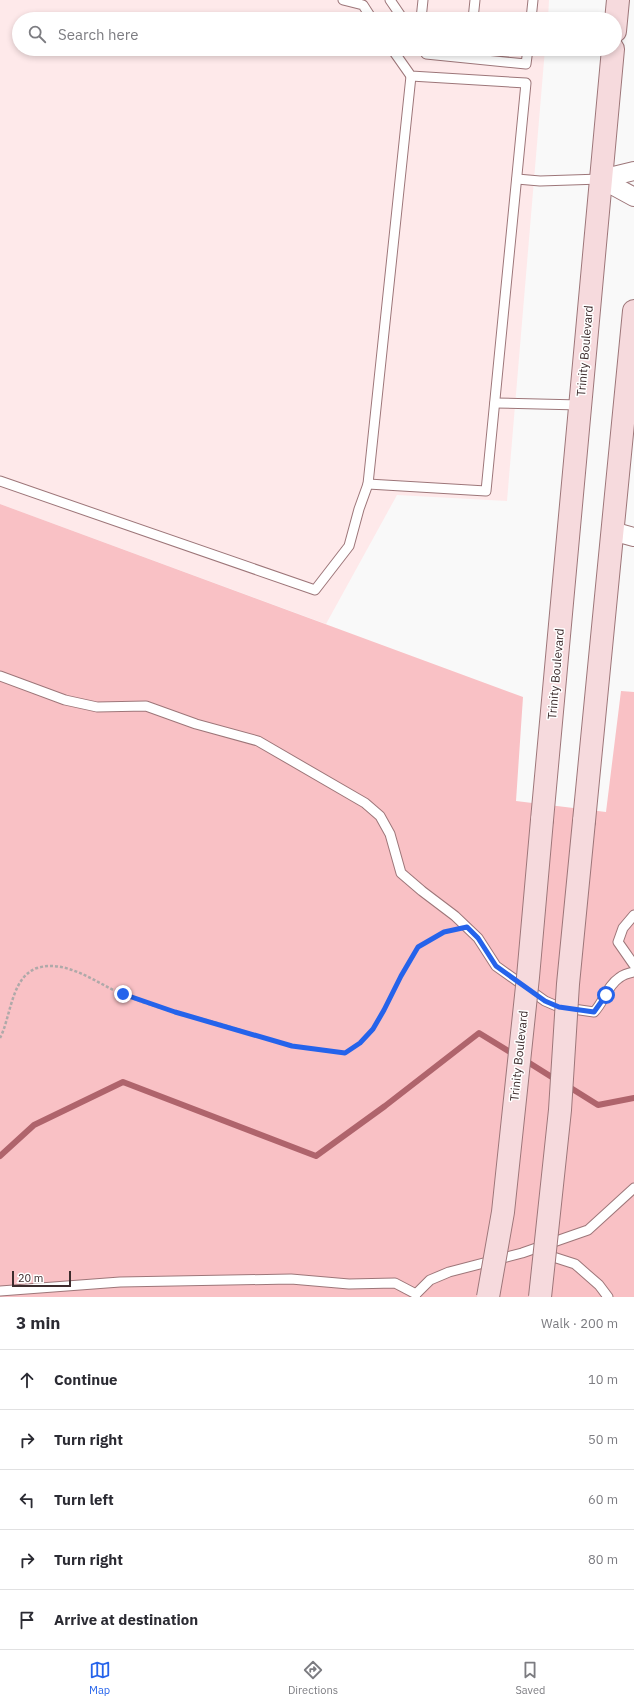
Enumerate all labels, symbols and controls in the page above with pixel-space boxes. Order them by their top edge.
search box [12,12,622,56]
icon: search [26,23,48,45]
text: Search here [58,25,138,44]
street label: Trinity Boulevard [573,305,596,397]
street label: Trinity Boulevard [544,628,567,720]
route end [114,985,132,1003]
route start [597,986,615,1004]
street label: Trinity Boulevard [506,1010,531,1102]
scale bar [12,1269,71,1288]
text: 20 m [18,1271,43,1285]
text: 3 min [16,1312,60,1334]
text: Walk · 200 m [541,1315,618,1332]
icon: ahead [16,1369,38,1391]
text: Continue [54,1370,118,1389]
text: 10 m [588,1371,618,1388]
icon: right [16,1429,38,1451]
text: Turn right [54,1430,123,1449]
text: 50 m [588,1431,618,1448]
icon: left [16,1489,38,1511]
text: Turn left [54,1490,114,1509]
text: 60 m [588,1491,618,1508]
icon: right [16,1549,38,1571]
text: Turn right [54,1550,123,1569]
text: 80 m [588,1551,618,1568]
icon: arrive [16,1609,38,1631]
text: Arrive at destination [54,1610,198,1629]
tab: Map [89,1659,111,1697]
tab: Directions [288,1659,338,1697]
tab: Saved [515,1659,545,1697]

